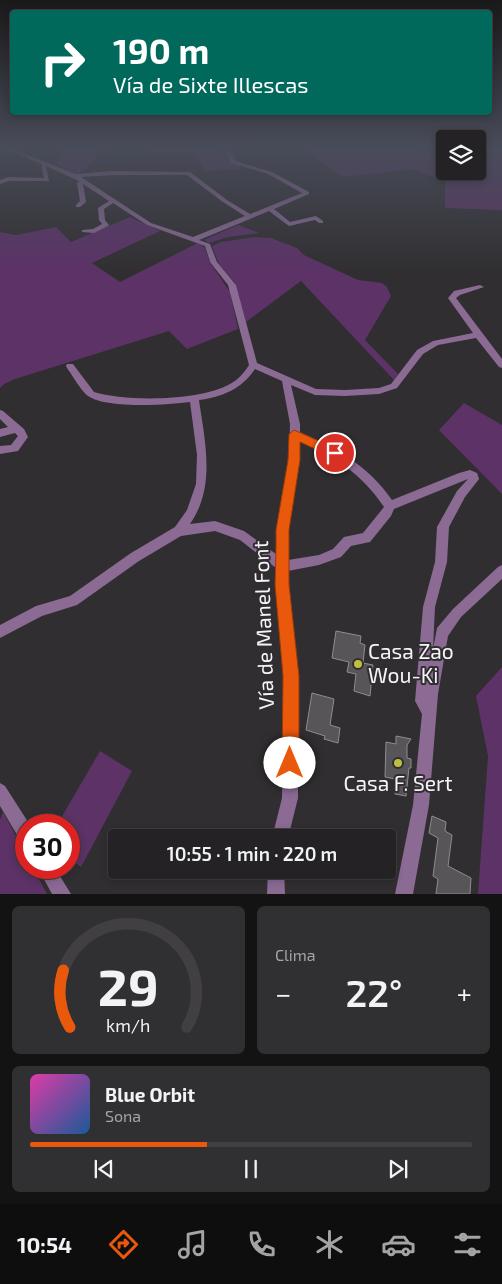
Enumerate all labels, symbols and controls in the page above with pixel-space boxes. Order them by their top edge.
text: 190 m [113,29,209,71]
icon: right [30,30,95,95]
text: Vía de Sixte Illescas [113,71,309,97]
map controls [436,130,486,180]
button: layers [436,130,486,180]
pin [314,432,356,474]
icon: arrive [321,439,349,467]
street label: Vía de Manel Font [247,540,278,710]
place label: Casa Zao Wou-Ki [368,638,454,687]
marker: Casa Zao Wou-Ki [352,658,364,670]
position arrow [263,736,315,788]
marker: Casa F. Sert [392,757,404,769]
place label: Casa F. Sert [343,770,453,795]
speed limit sign: 30 [15,814,80,879]
text: 10:55 · 1 min · 220 m [167,842,337,865]
text: Clima [275,945,316,964]
text: 29 [98,954,159,1016]
text: 22° [346,969,402,1015]
text: − [275,976,291,1010]
text: + [457,976,472,1010]
text: km/h [106,1014,151,1036]
text: Blue Orbit [105,1083,195,1106]
text: Sona [105,1106,141,1125]
icon: previous [90,1155,118,1183]
icon: pause [237,1155,265,1183]
icon: next [384,1155,412,1183]
icon: directions [106,1227,141,1262]
icon: music [175,1227,210,1262]
icon: phone [244,1227,279,1262]
icon: climate [312,1227,347,1262]
icon: car [381,1227,416,1262]
icon: filters [450,1227,485,1262]
text: 10:54 [17,1231,72,1257]

